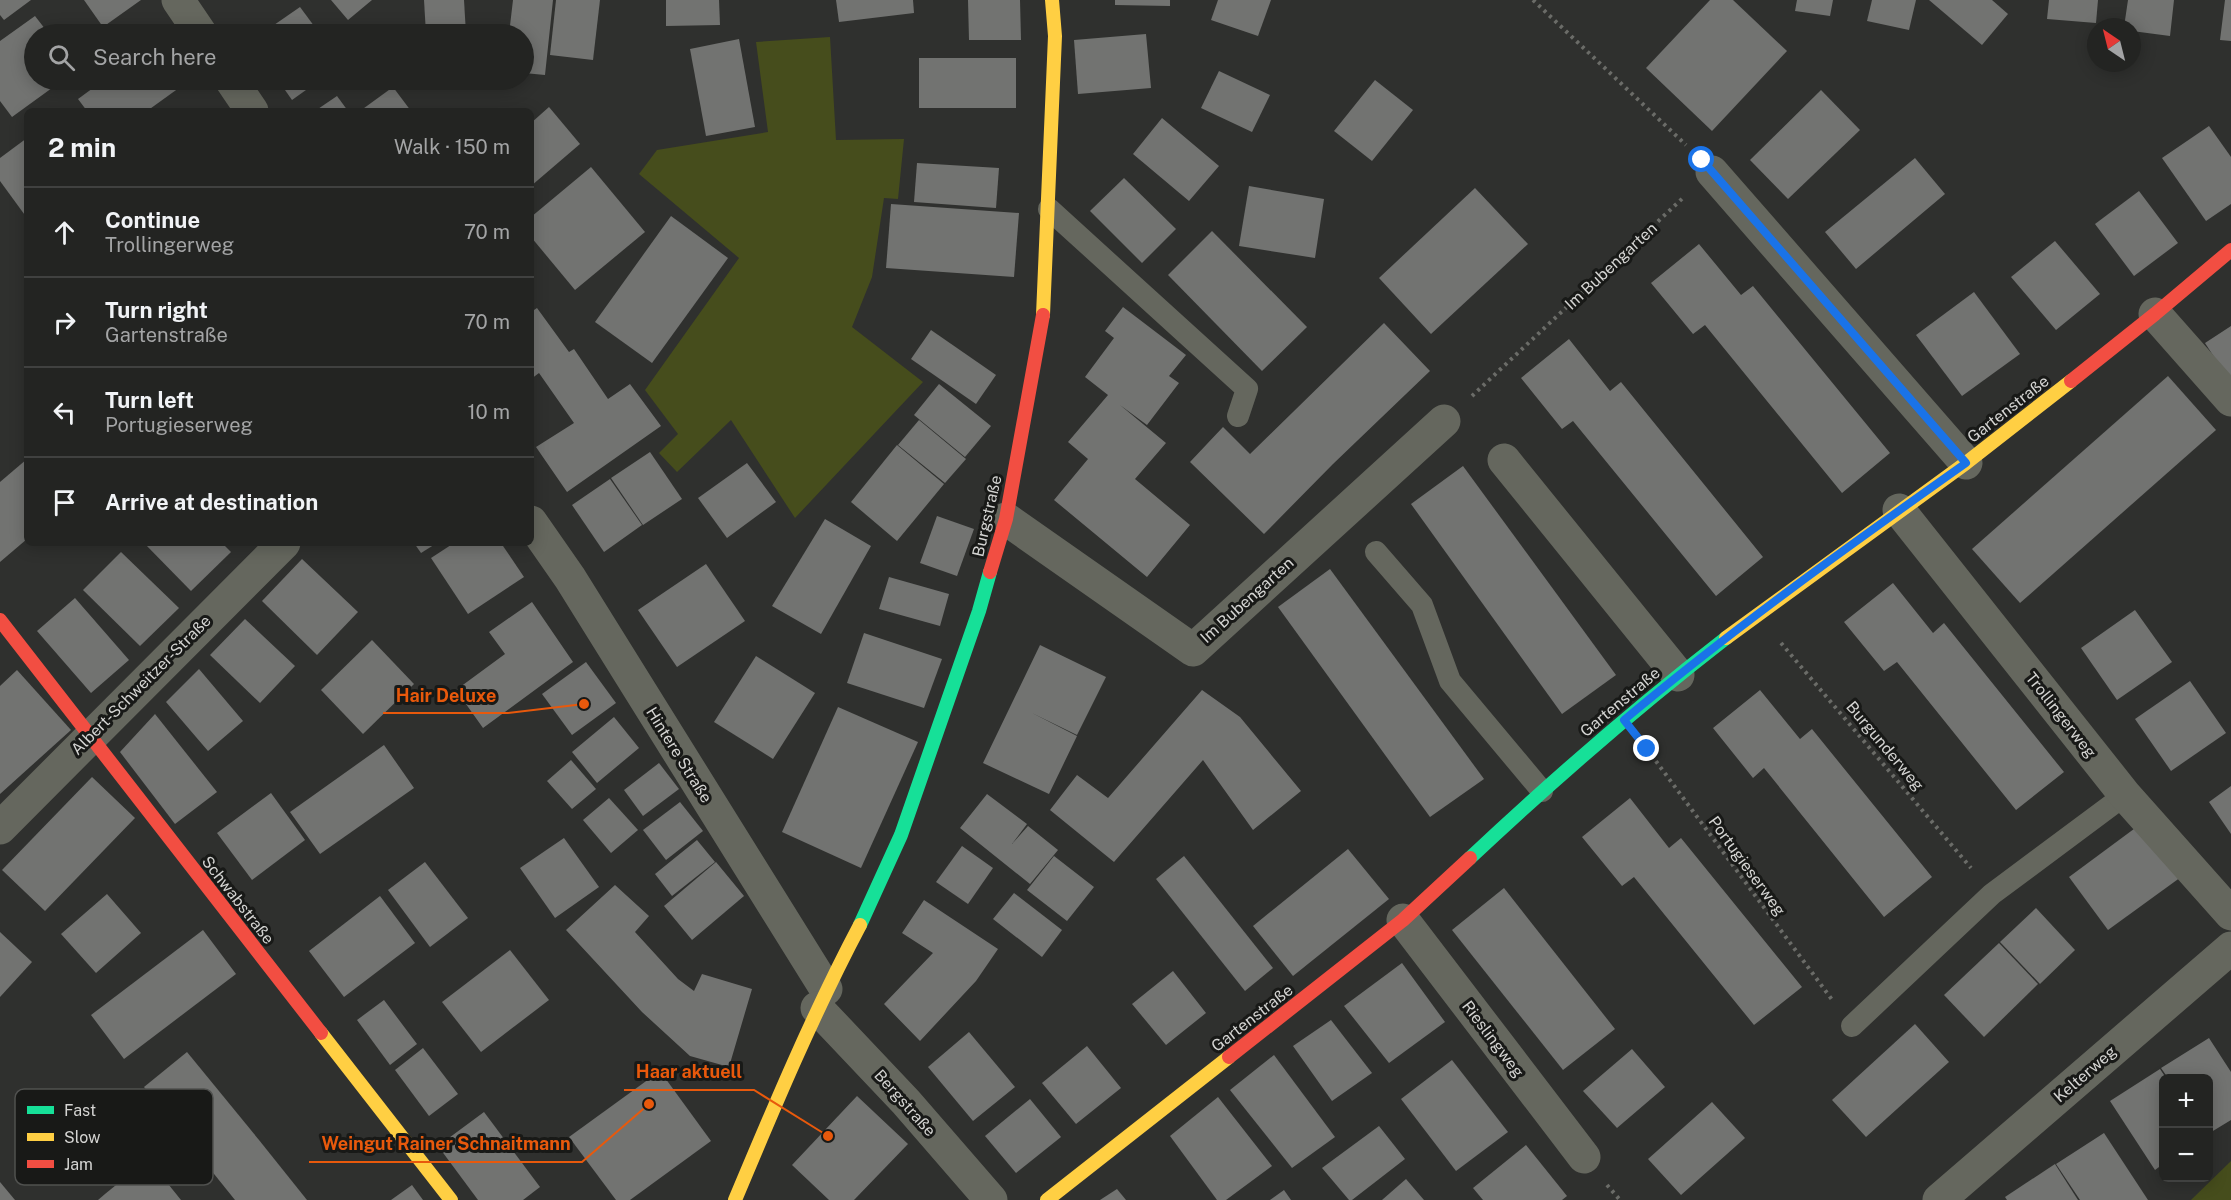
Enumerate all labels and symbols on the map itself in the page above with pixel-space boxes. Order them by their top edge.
north arrow [2087,18,2141,72]
route start [1688,146,1714,172]
street label: Im Bubengarten [1561,218,1661,314]
street label: Gartenstraße [1963,371,2053,447]
street label: Burgstraße [968,473,1006,559]
street label: Im Bubengarten [1196,553,1298,647]
street label: Albert-Schweitzer-Straße [67,611,215,759]
street label: Gartenstraße [1576,663,1664,741]
street label: Trollingerweg [2022,668,2100,762]
callout: Hair Deluxe [383,677,508,713]
text: Hair Deluxe [396,685,496,706]
street label: Burgunderweg [1842,697,1928,795]
street label: Hintere Straße [642,704,716,806]
route end [1633,735,1659,761]
street label: Portugieserweg [1705,813,1789,919]
street label: Schwabstraße [198,852,278,948]
street label: Gartenstraße [1207,980,1297,1056]
street label: Rieslingweg [1458,997,1528,1081]
street label: Kelterweg [2050,1042,2120,1106]
callout: Haar aktuell [624,1054,754,1090]
text: Haar aktuell [636,1061,742,1082]
street label: Bergstraße [870,1066,940,1140]
legend [15,1089,213,1185]
text: Fast [64,1101,96,1120]
callout: Weingut Rainer Schnaitmann [309,1126,582,1162]
text: Slow [64,1128,101,1147]
text: Weingut Rainer Schnaitmann [321,1133,571,1154]
text: Jam [64,1155,93,1174]

